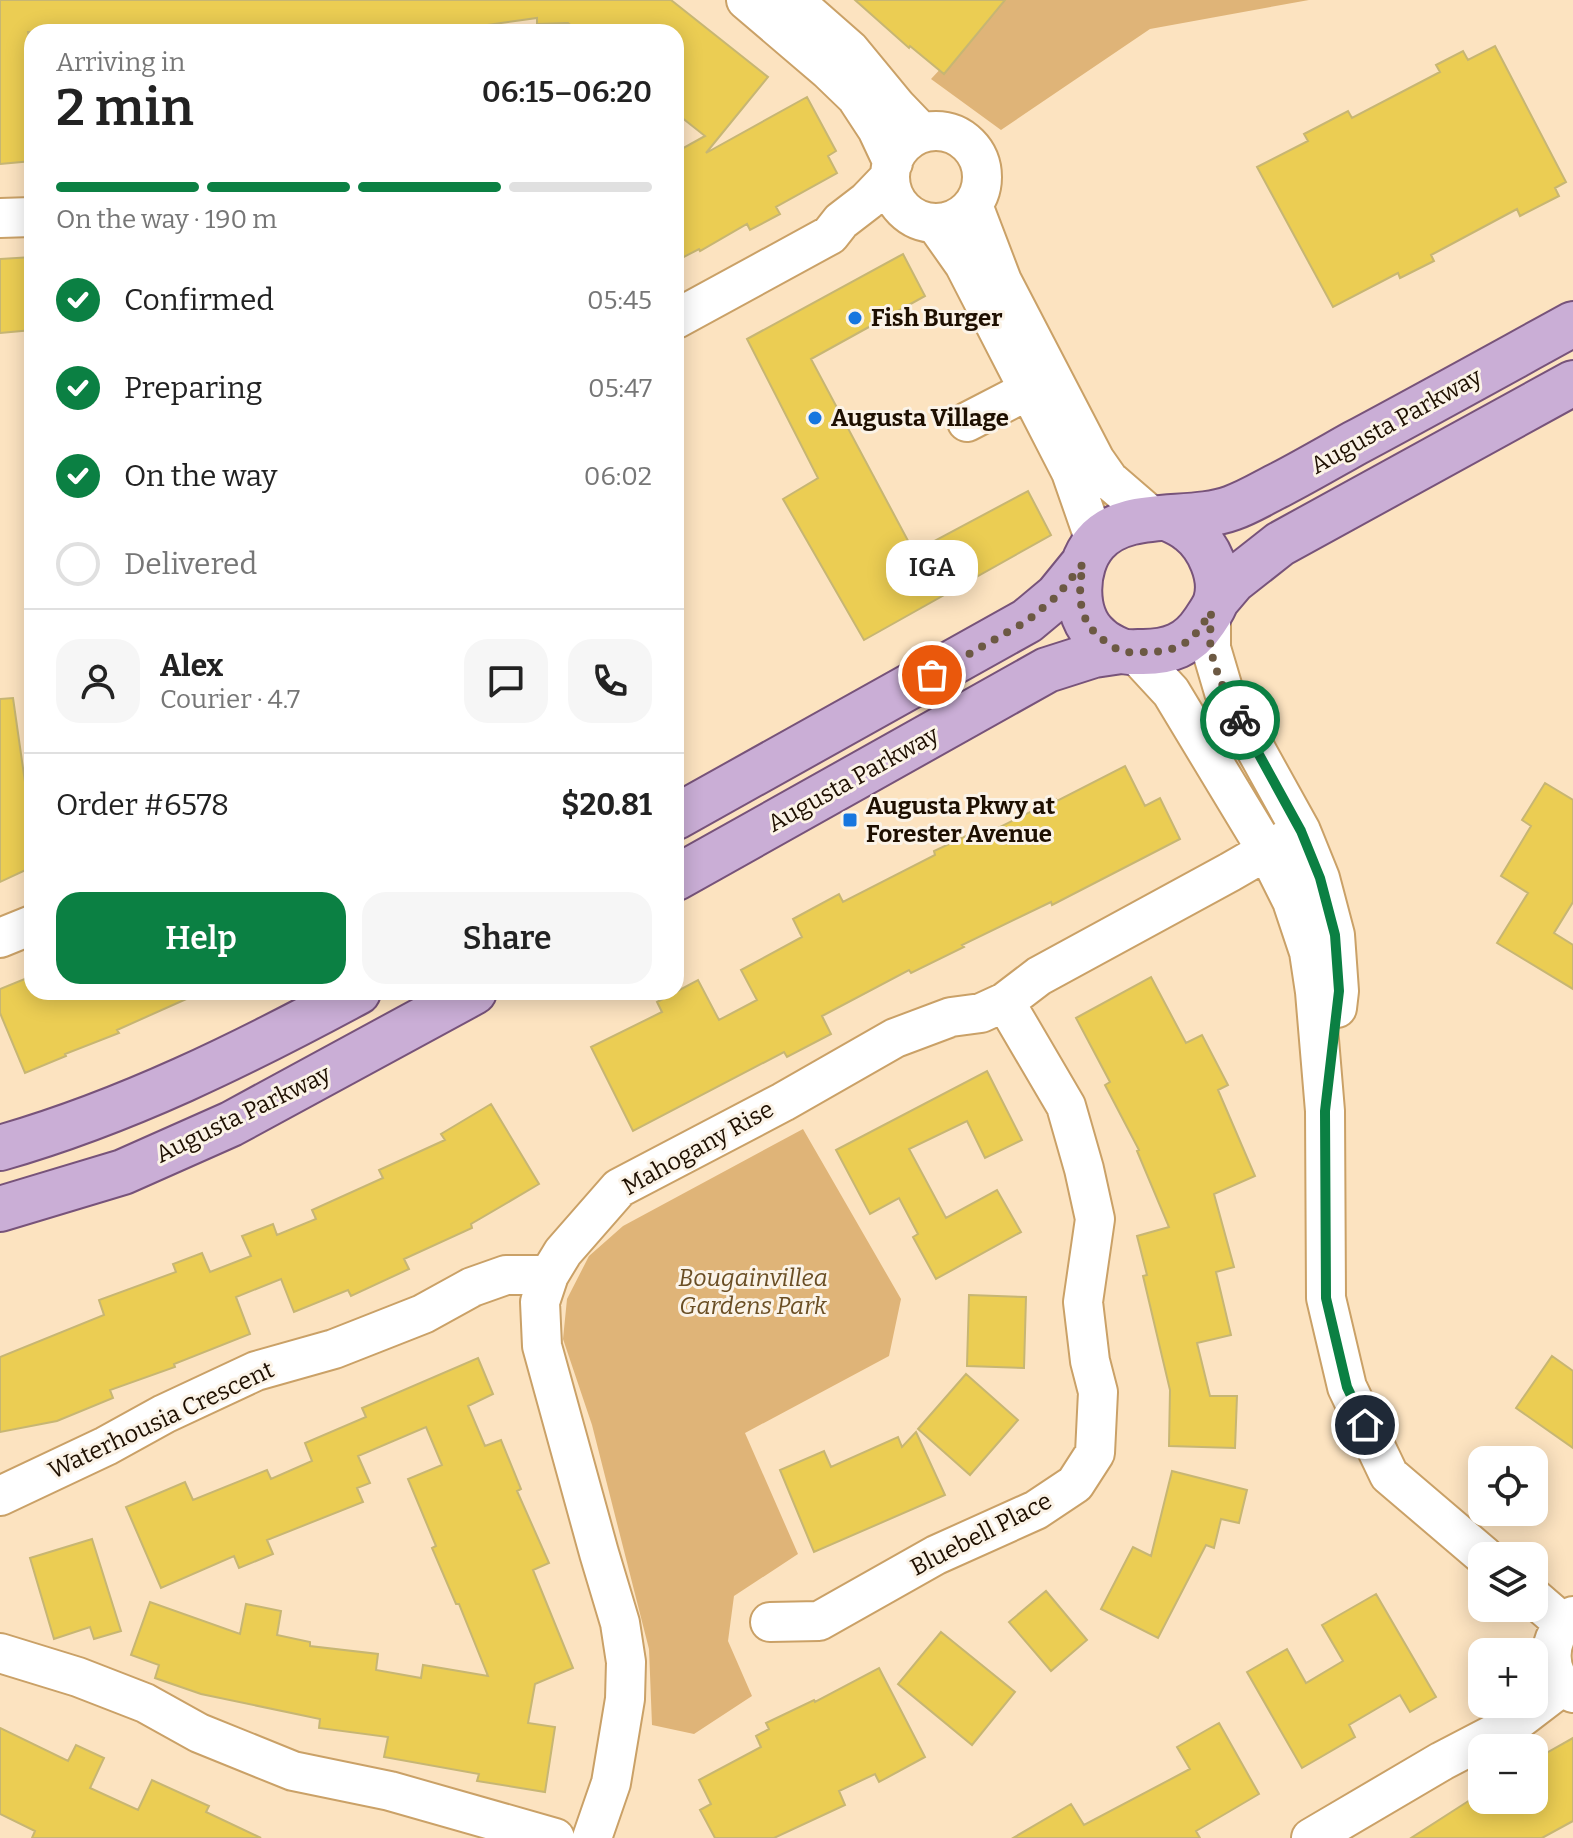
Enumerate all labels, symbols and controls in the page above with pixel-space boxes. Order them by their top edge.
text: Arriving in [56,47,185,78]
text: 06:15–06:20 [482,74,652,110]
text: 2 min [56,76,194,139]
text: On the way · 190 m [56,204,277,235]
icon: check [56,278,100,322]
text: Confirmed [124,282,274,318]
text: 05:45 [587,285,652,316]
place label: Fish Burger [871,304,1002,332]
marker: Fish Burger [846,309,864,327]
street label: Augusta Parkway [1305,362,1487,480]
icon: check [56,366,100,410]
text: Preparing [124,370,262,406]
text: 05:47 [588,373,652,404]
place label: Augusta Village [831,404,1009,432]
marker: Augusta Village [806,409,824,427]
icon: check [56,454,100,498]
text: On the way [124,458,277,494]
text: 06:02 [584,461,652,492]
callout: IGA [886,539,978,595]
text: Delivered [124,546,257,582]
text: IGA [909,552,955,583]
button: person [56,639,140,723]
button: chat [464,639,548,723]
button: phone [568,639,652,723]
pin [898,641,966,709]
text: Alex [160,648,223,684]
icon: bag [910,653,954,697]
courier [1200,680,1280,760]
text: Courier · 4.7 [160,684,300,715]
icon: bike [1218,698,1262,742]
street label: Augusta Parkway [762,720,944,838]
text: Order #6578 [56,787,229,823]
text: $20.81 [561,787,652,823]
place label: Augusta Pkwy at Forester Avenue [866,792,1056,848]
marker: Augusta Pkwy at Forester Avenue [841,811,859,829]
button: Help [56,892,346,984]
button: Share [362,892,652,984]
street label: Augusta Parkway [151,1059,335,1169]
street label: Mahogany Rise [618,1095,778,1201]
park label: Bougainvillea Gardens Park [678,1264,828,1320]
street label: Waterhousia Crescent [44,1355,278,1485]
pin [1331,1391,1399,1459]
icon: home [1343,1403,1387,1447]
map controls [1468,1446,1548,1814]
button: locate [1468,1446,1548,1526]
street label: Bluebell Place [906,1486,1056,1582]
button: layers [1468,1542,1548,1622]
button: + [1468,1638,1548,1718]
button: − [1468,1734,1548,1814]

